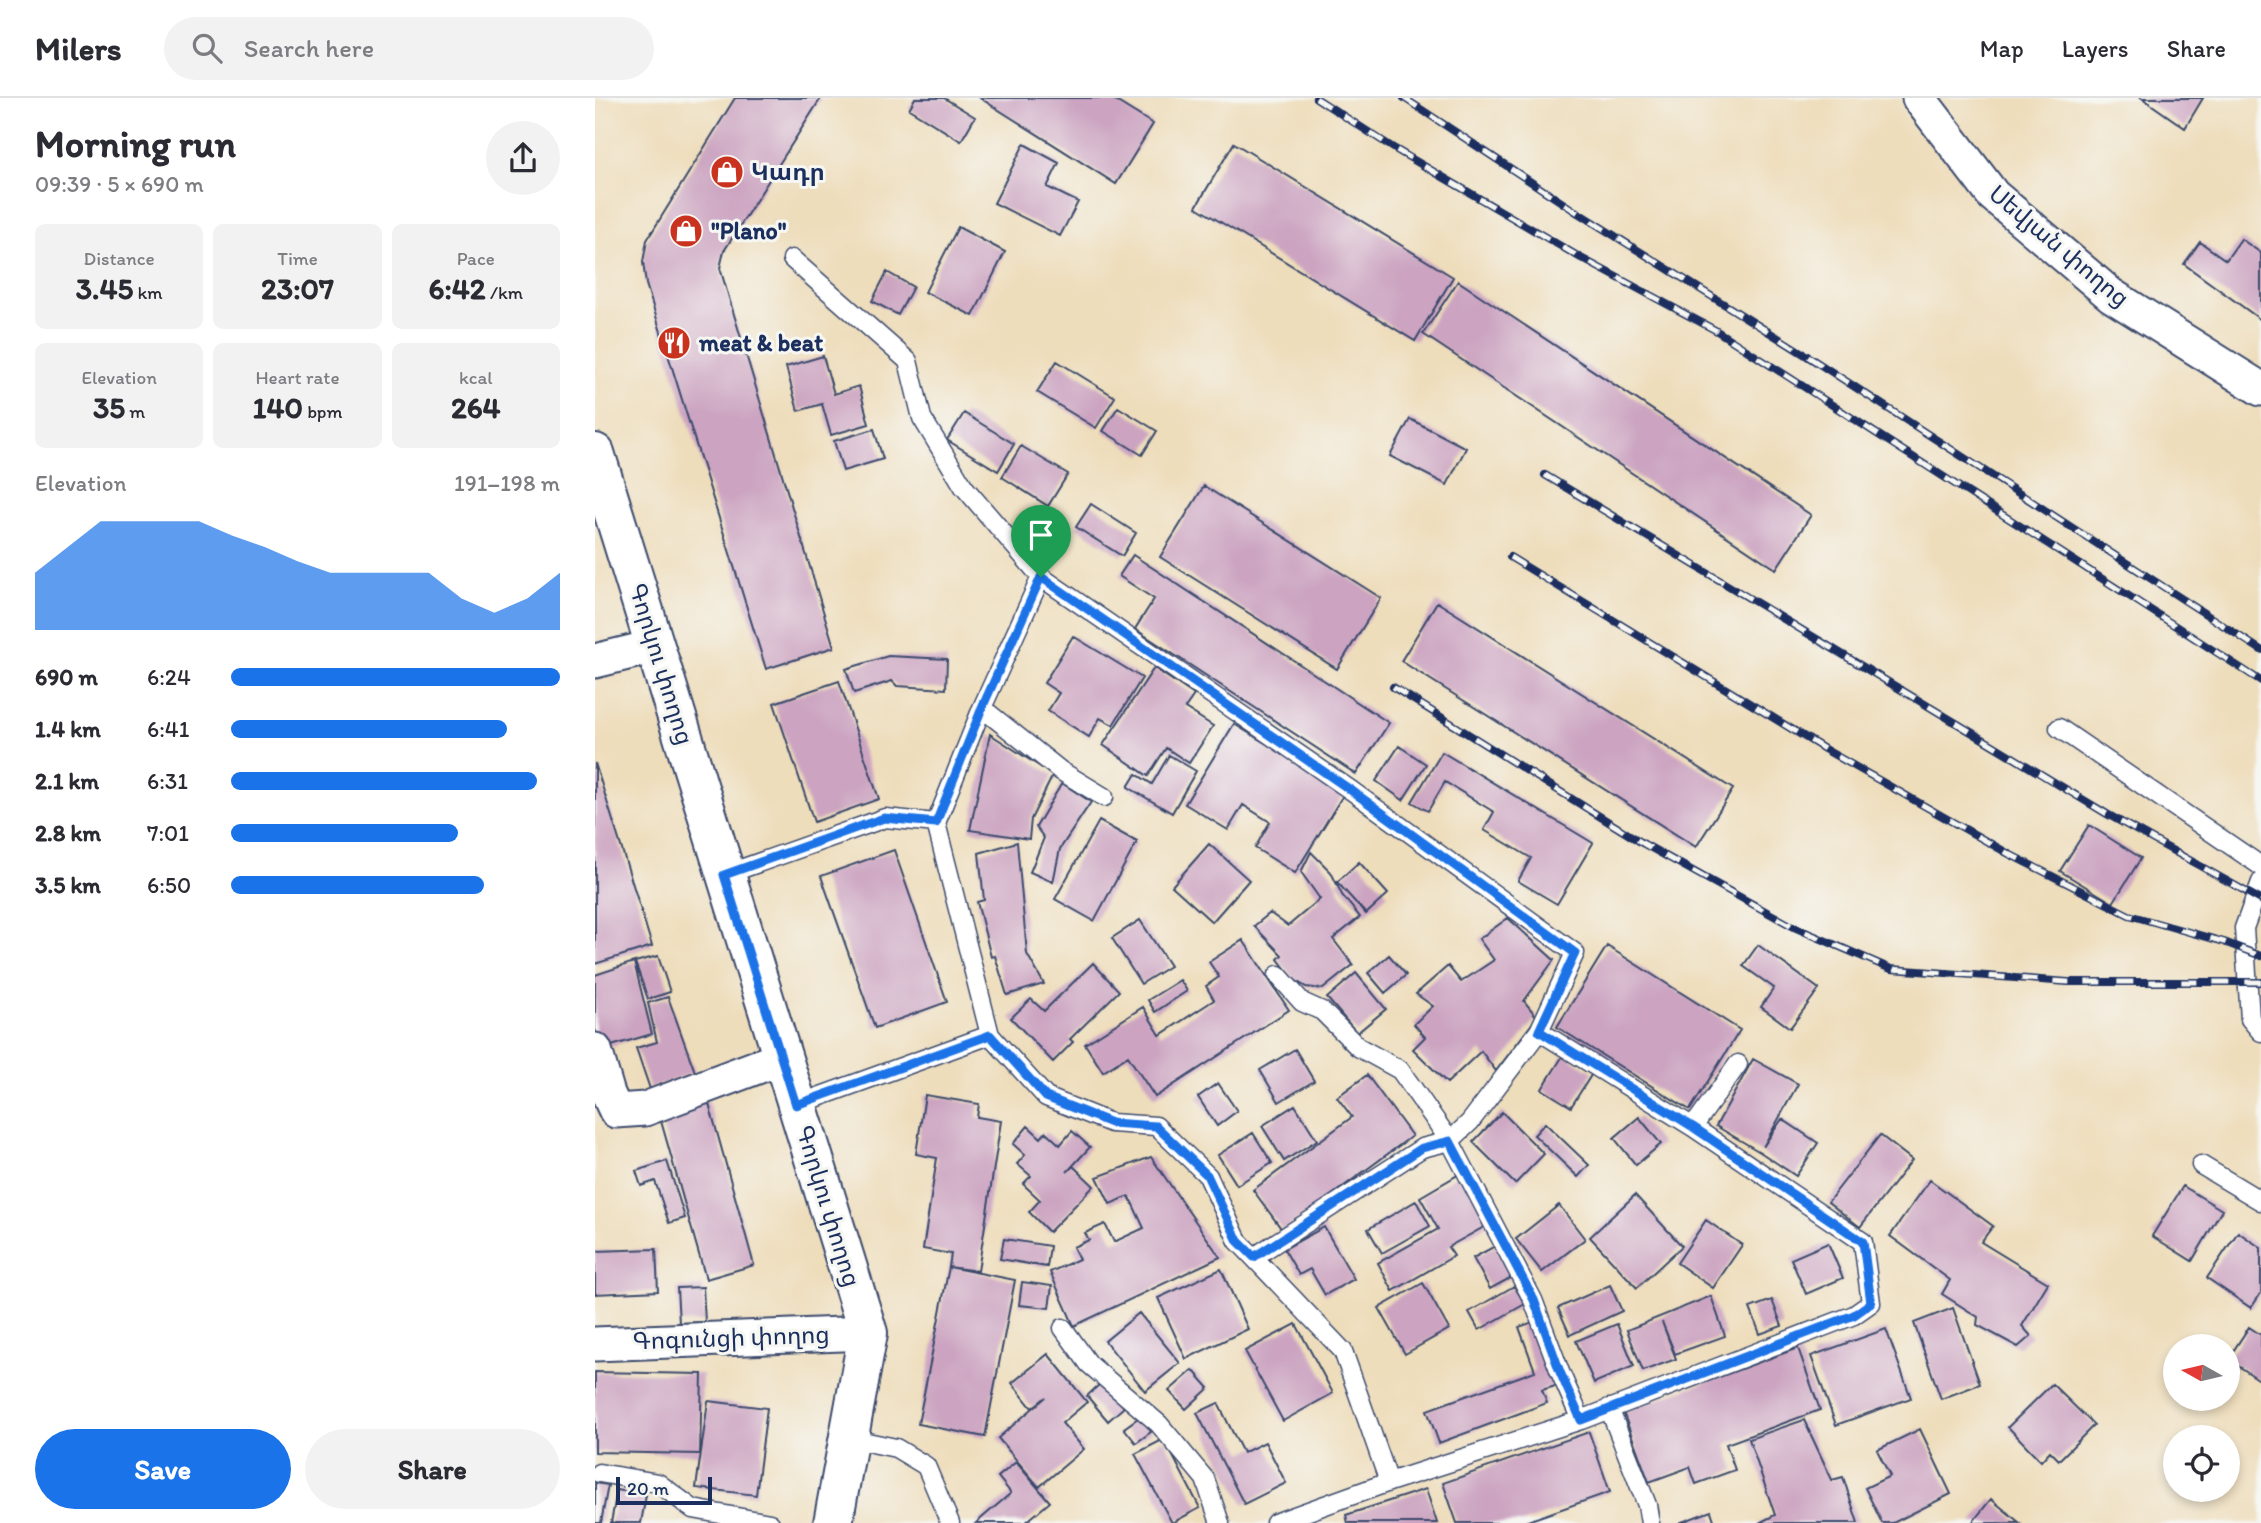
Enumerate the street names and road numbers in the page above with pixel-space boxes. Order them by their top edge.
street label: Սեվյան փողոց [1983,179,2135,313]
street label: Գորկու փողոց [623,580,700,748]
street label: Գորկու փողոց [790,1122,867,1290]
street label: Գոգունցի փողոց [632,1320,830,1355]

